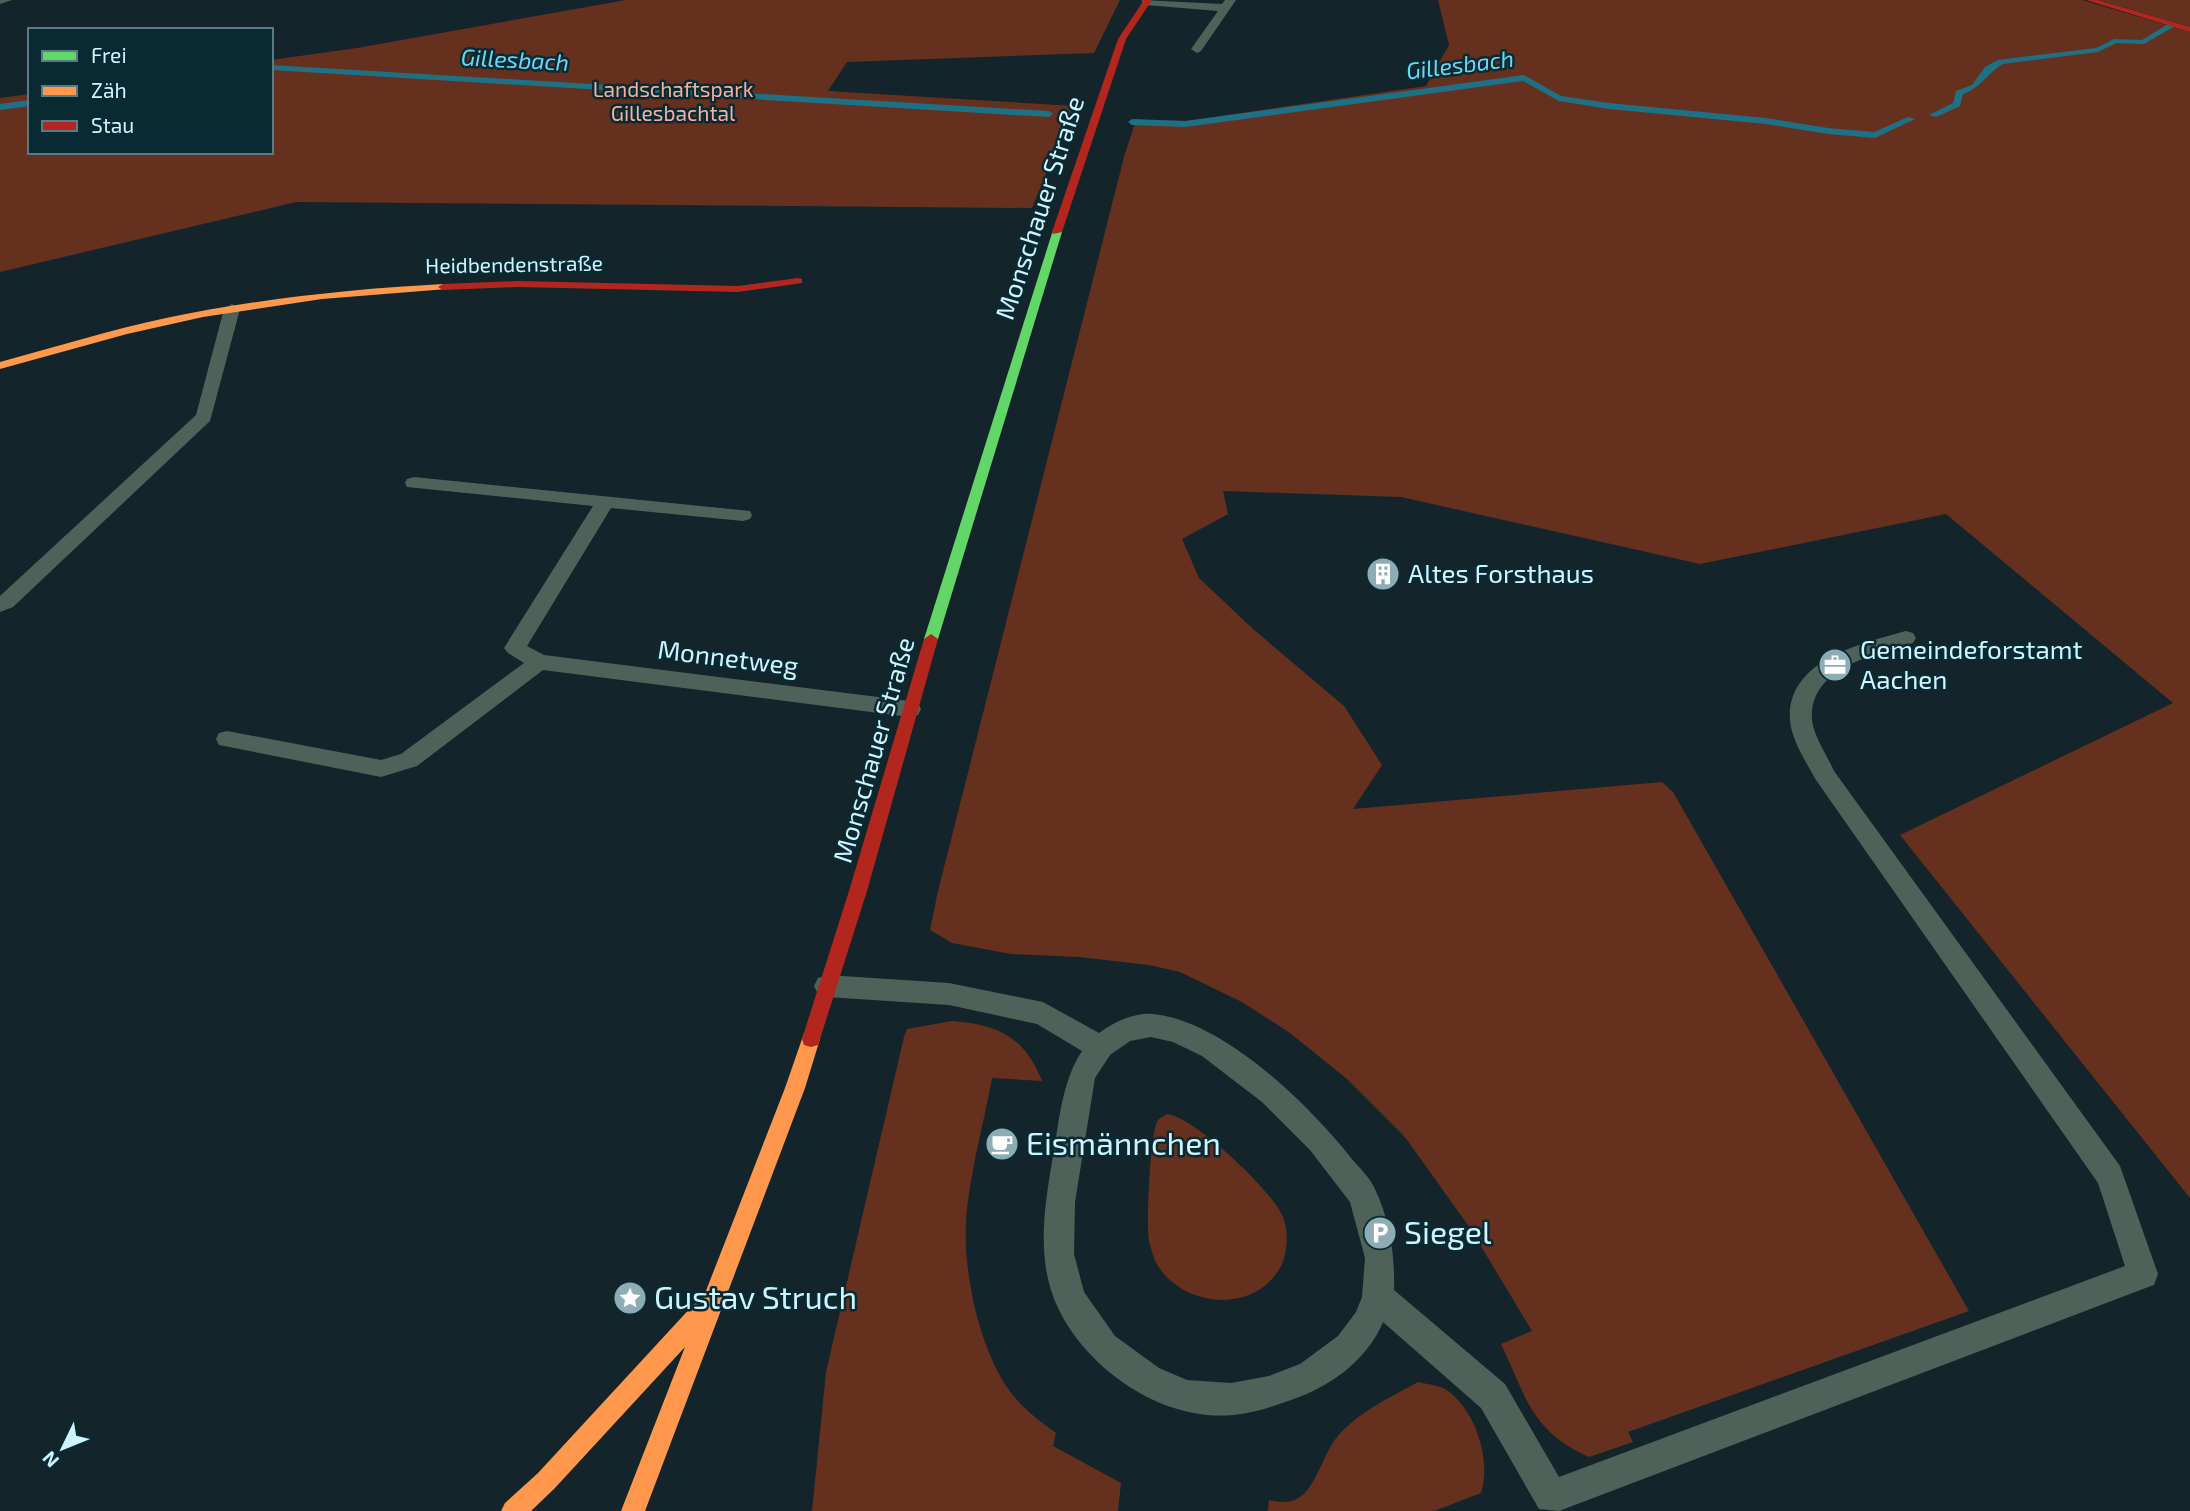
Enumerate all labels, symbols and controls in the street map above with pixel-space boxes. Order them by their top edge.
legend [28,28,273,154]
text: Frei [91,42,127,67]
water label: Gillesbach [460,42,570,76]
water label: Gillesbach [1404,44,1515,85]
park label: Landschaftspark Gillesbachtal [593,76,754,125]
text: Zäh [91,77,127,102]
street label: Monschauer Straße [988,92,1089,323]
text: Stau [91,112,134,137]
street label: Heidbendenstraße [425,249,603,278]
building icon: Altes Forsthaus [1364,555,1402,593]
place label: Altes Forsthaus [1408,557,1594,588]
street label: Monnetweg [656,633,800,681]
street label: Monschauer Straße [826,633,920,866]
place label: Gemeindeforstamt Aachen [1860,633,2082,694]
office icon: Gemeindeforstamt Aachen [1816,646,1854,684]
place label: Eismännchen [1026,1123,1221,1161]
cafe icon: Eismännchen [983,1125,1021,1163]
place label: Siegel [1404,1212,1492,1250]
parking icon: Siegel [1361,1214,1399,1252]
place label: Gustav Struch [654,1277,857,1315]
place icon: Gustav Struch [611,1279,649,1317]
north arrow [28,1413,98,1483]
text: N [37,1447,63,1473]

